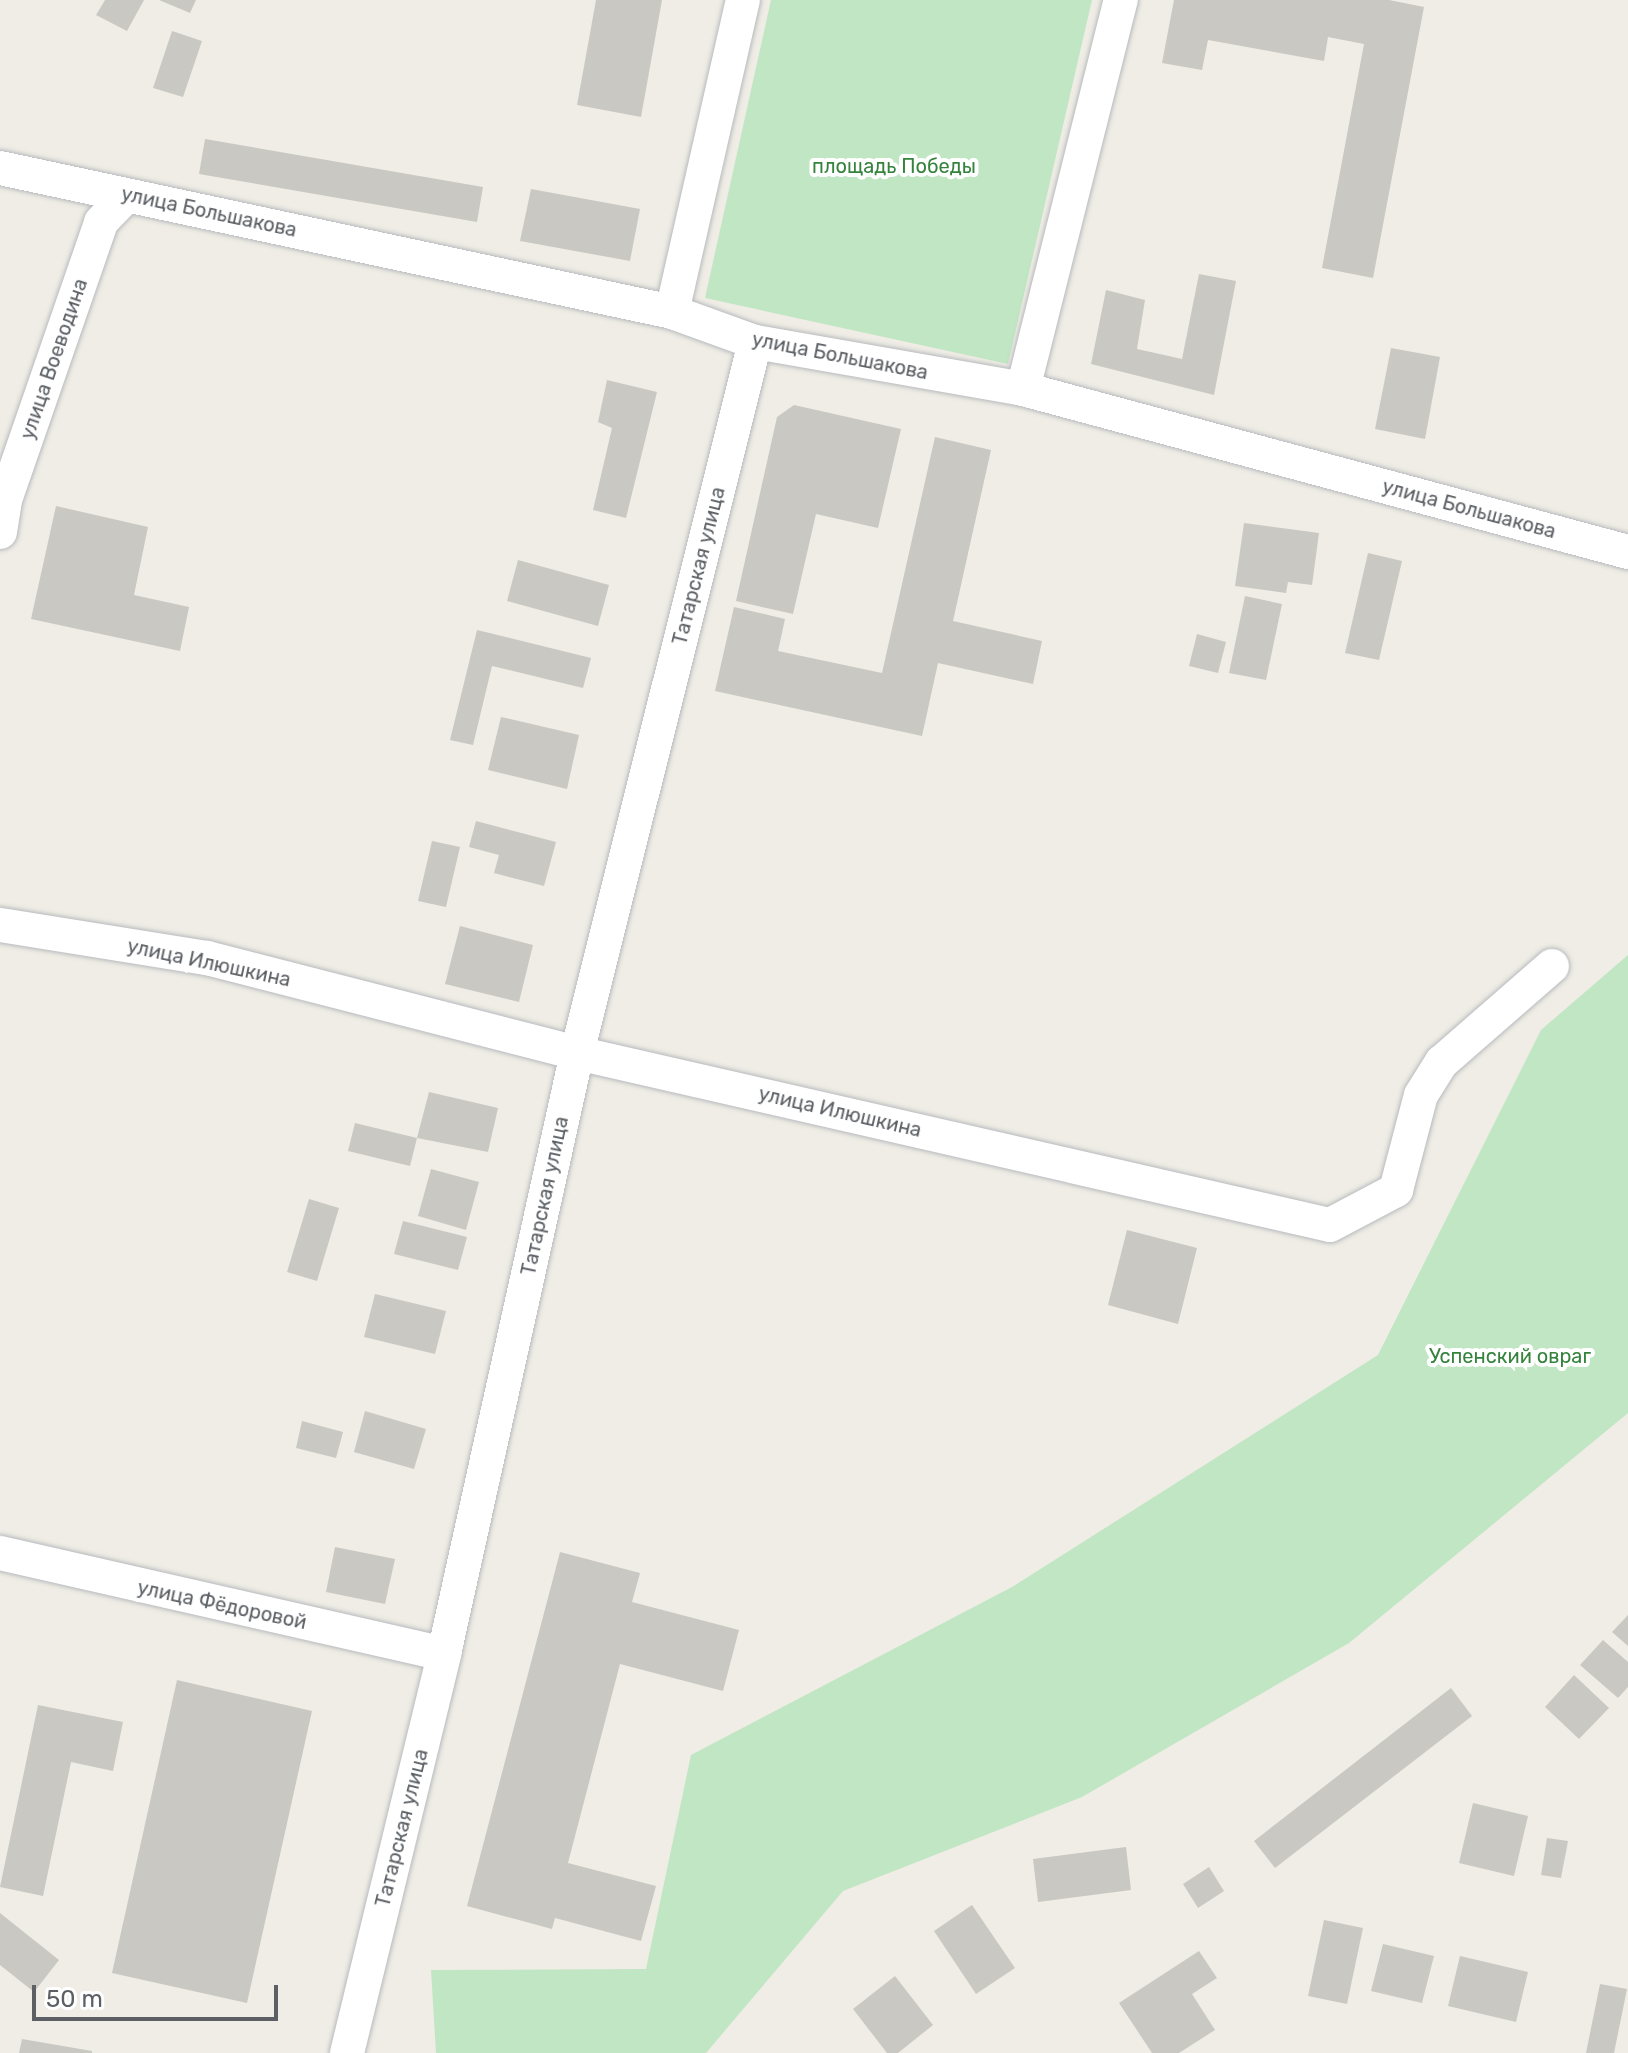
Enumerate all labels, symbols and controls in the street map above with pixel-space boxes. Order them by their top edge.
park label: площадь Победы [812,154,976,178]
street label: улица Большакова [119,182,299,242]
street label: улица Воеводина [15,275,93,443]
street label: улица Большакова [750,327,930,385]
street label: улица Большакова [1379,474,1559,544]
street label: Татарская улица [668,485,730,647]
street label: улица Илюшкина [125,934,293,992]
street label: улица Илюшкина [756,1082,924,1142]
street label: Татарская улица [516,1114,574,1278]
park label: Успенский овраг [1429,1344,1591,1368]
street label: улица Фёдоровой [135,1575,309,1635]
street label: Татарская улица [371,1747,433,1909]
scale bar [36,1969,282,2019]
text: 50 m [46,1985,103,2013]

